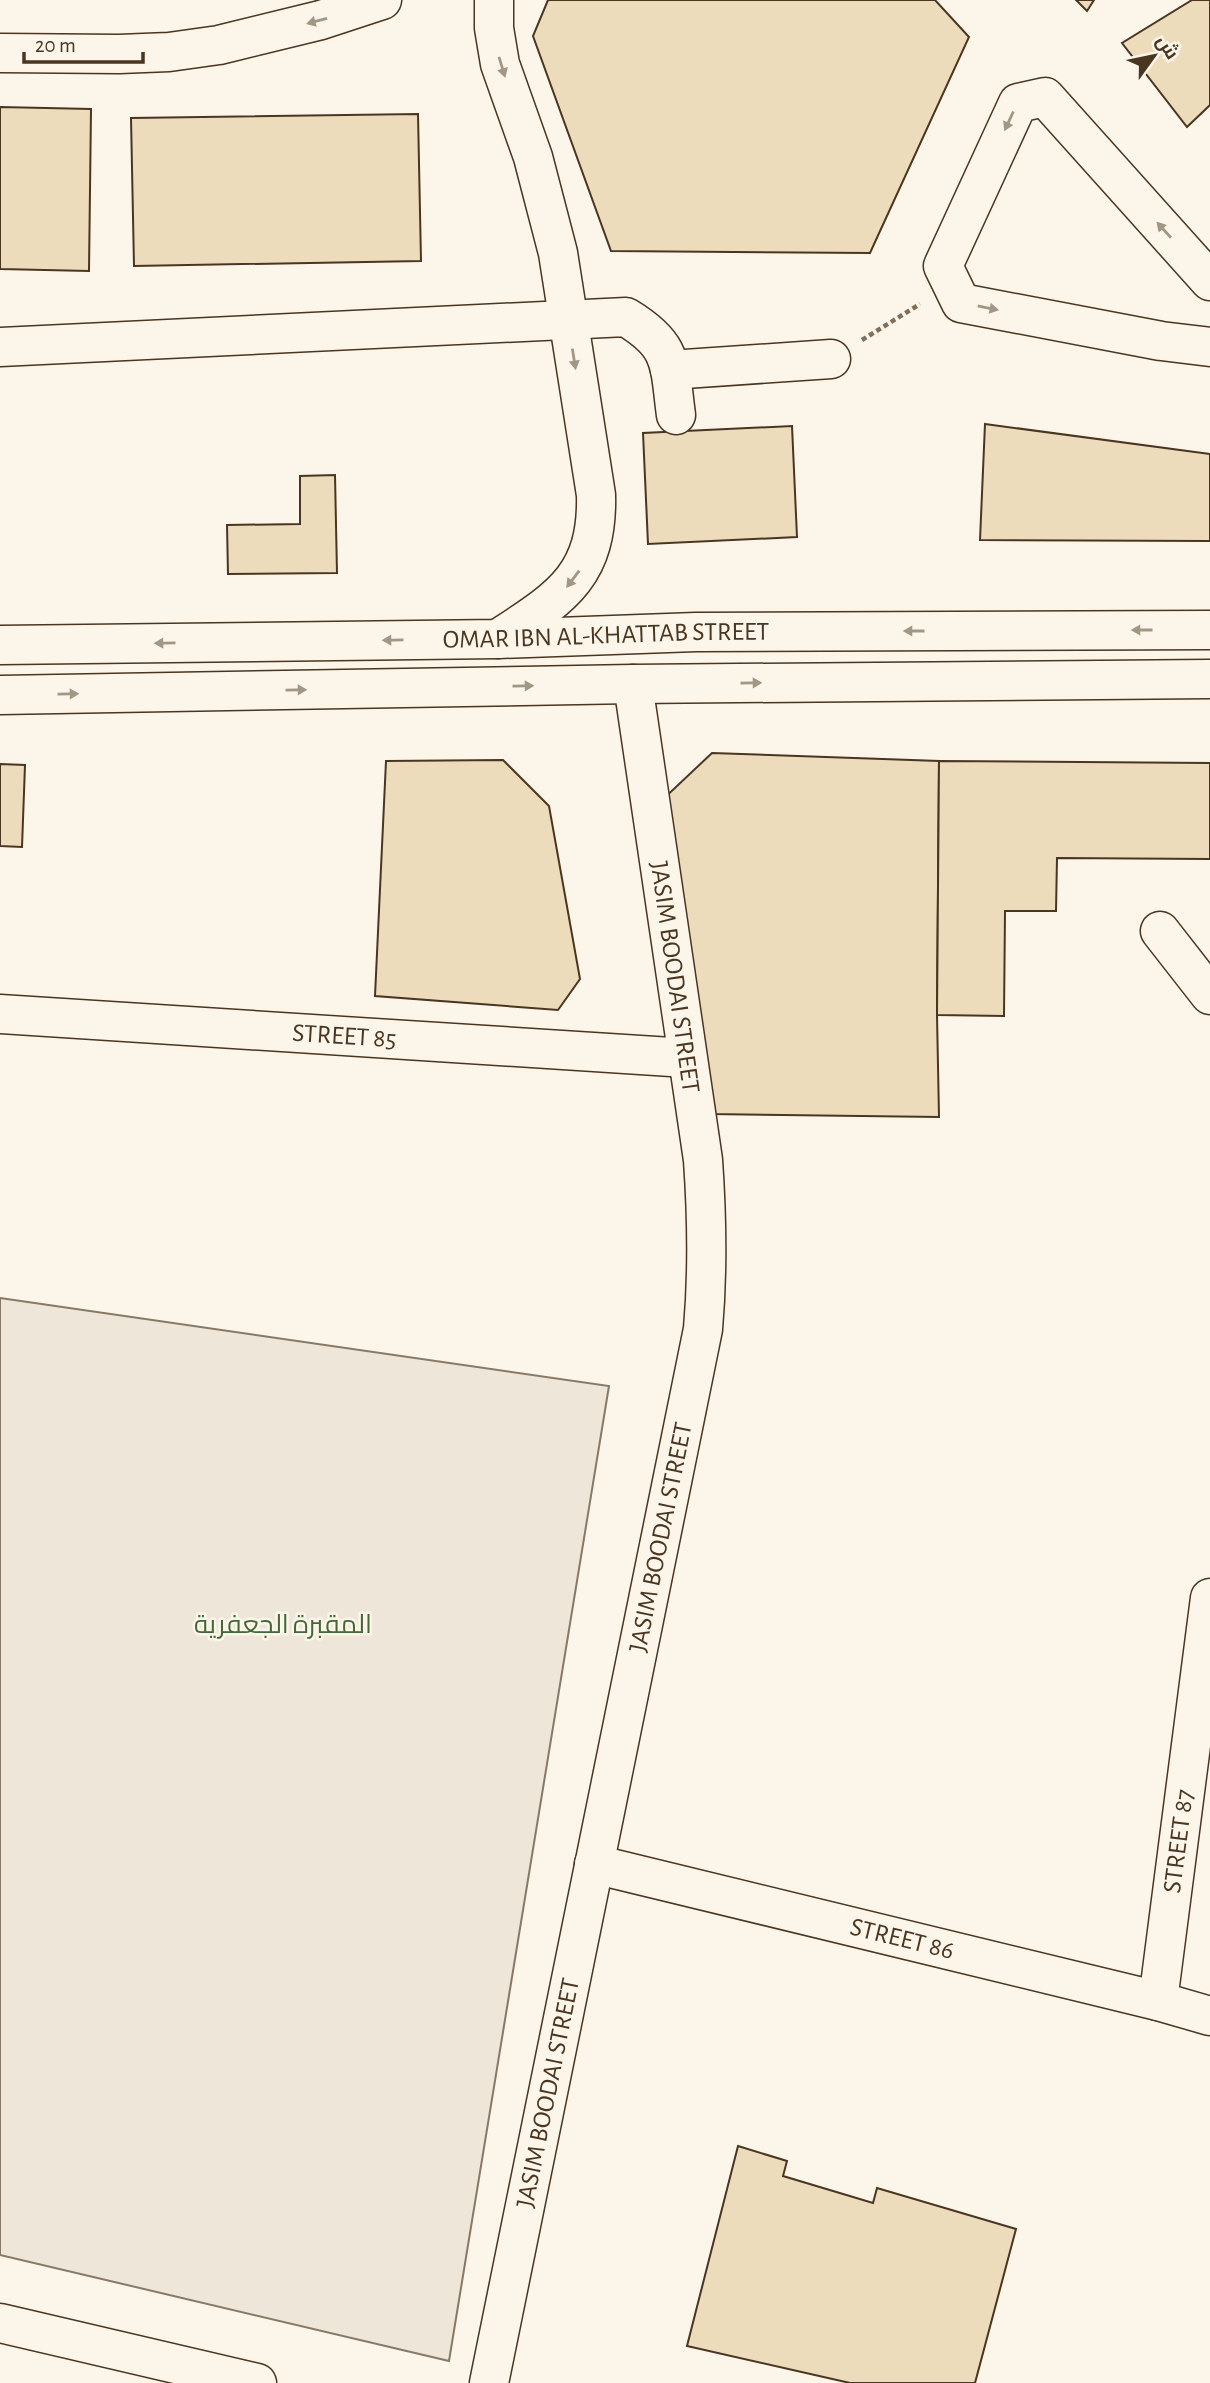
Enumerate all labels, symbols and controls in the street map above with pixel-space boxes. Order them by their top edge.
one-way arrow [306,16,328,27]
scale bar [24,21,144,65]
north arrow [1119,21,1189,91]
text: ش [1152,32,1182,64]
text: 20 m [35,35,76,56]
one-way arrow [498,57,508,78]
one-way arrow [1003,111,1015,131]
one-way arrow [1157,222,1173,239]
one-way arrow [977,303,999,314]
one-way arrow [569,348,580,370]
one-way arrow [567,570,581,588]
street label: OMAR IBN AL-KHATTAB STREET [442,619,770,653]
one-way arrow [1131,624,1153,636]
one-way arrow [903,625,925,637]
one-way arrow [382,634,404,646]
one-way arrow [154,637,176,649]
one-way arrow [740,677,762,689]
one-way arrow [512,680,534,692]
one-way arrow [285,684,307,696]
one-way arrow [57,688,79,699]
street label: JASIM BOODAI STREET [646,859,704,1095]
street label: STREET 85 [291,1020,397,1052]
street label: JASIM BOODAI STREET [625,1420,697,1654]
park label: المقبرة الجعفرية [194,1612,372,1639]
street label: STREET 87 [1159,1788,1198,1895]
street label: STREET 86 [848,1914,956,1964]
street label: JASIM BOODAI STREET [512,1976,584,2210]

